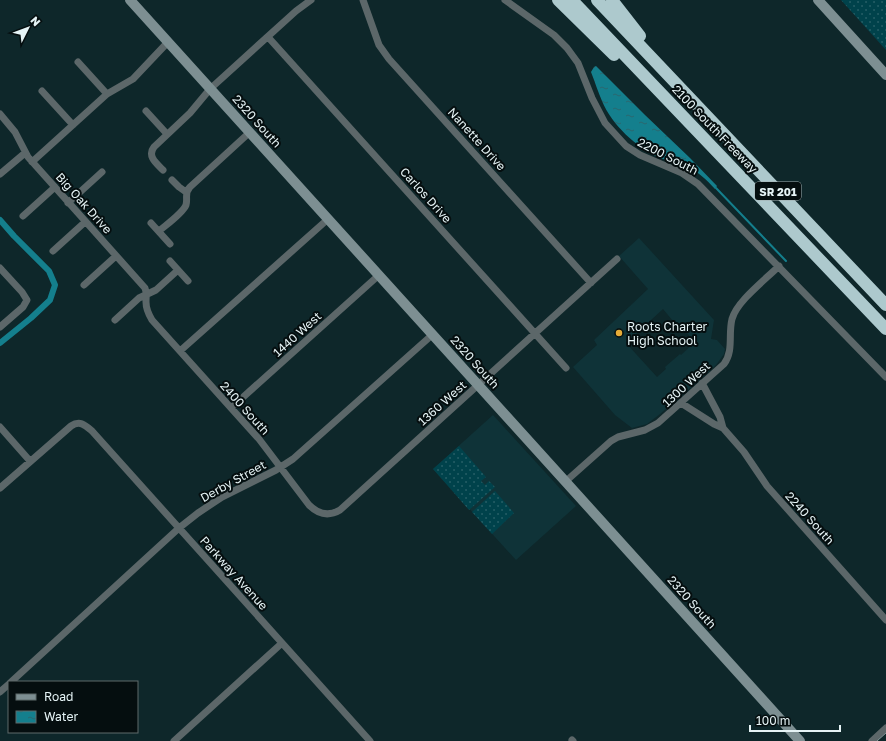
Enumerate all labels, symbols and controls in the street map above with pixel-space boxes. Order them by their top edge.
north arrow [8,8,48,48]
text: N [28,14,43,28]
street label: 2100 South Freeway [669,82,761,176]
street label: 2320 South [229,92,285,150]
street label: Nanette Drive [445,104,509,174]
street label: 2200 South [635,134,701,178]
street label: Carlos Drive [397,164,455,226]
street label: Big Oak Drive [53,169,115,237]
road number: SR 201 [755,182,801,200]
street label: 1440 West [270,308,324,360]
place label: Roots Charter High School [627,319,708,348]
marker: Roots Charter High School [614,328,624,338]
street label: 2320 South [447,333,503,391]
street label: 1300 West [659,358,713,410]
street label: 1360 West [415,377,469,429]
street label: 2400 South [217,378,273,438]
street label: Derby Street [198,457,268,505]
street label: 2240 South [782,488,838,548]
street label: Parkway Avenue [197,533,271,613]
street label: 2320 South [664,573,720,631]
legend [8,681,138,733]
text: Road [44,689,73,704]
scale bar [750,707,840,733]
text: Water [44,709,78,724]
text: 100 m [756,713,790,728]

